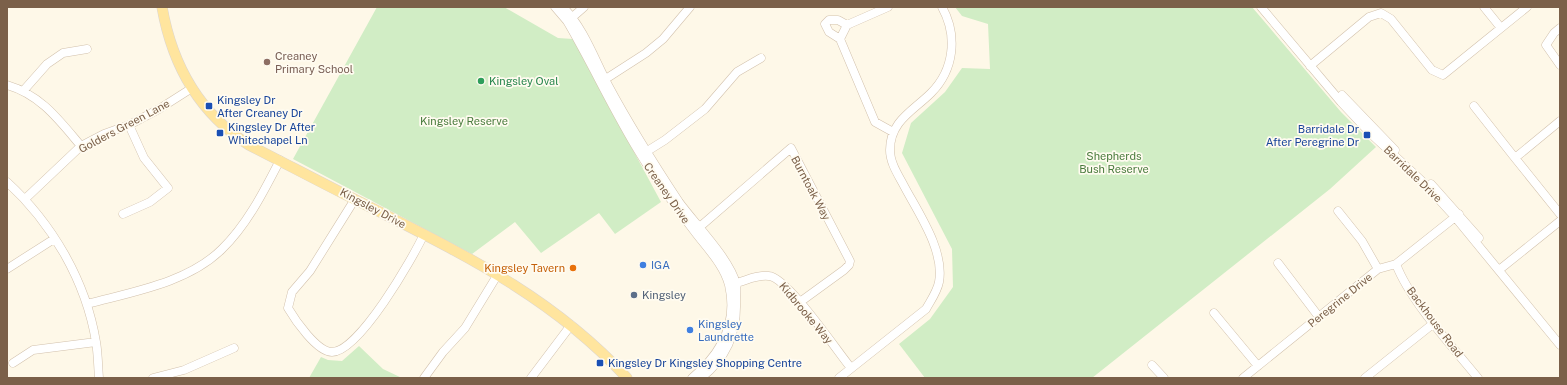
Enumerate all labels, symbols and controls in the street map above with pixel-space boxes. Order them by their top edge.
place label: Creaney Primary School [275,50,353,75]
marker: Creaney Primary School [262,57,272,67]
place label: Kingsley Oval [489,75,559,87]
marker: Kingsley Oval [476,76,486,86]
place label: Kingsley Dr After Creaney Dr [217,94,303,119]
street label: Golders Green Lane [77,97,171,155]
marker: Kingsley Dr After Creaney Dr [204,101,214,111]
park label: Kingsley Reserve [420,115,508,127]
place label: Kingsley Dr After Whitechapel Ln [228,121,315,146]
place label: Barridale Dr After Peregrine Dr [1266,123,1359,148]
marker: Kingsley Dr After Whitechapel Ln [215,128,225,138]
marker: Barridale Dr After Peregrine Dr [1362,130,1372,140]
street label: Barridale Drive [1382,143,1444,205]
park label: Shepherds Bush Reserve [1079,150,1149,175]
street label: Burntoak Way [789,154,833,222]
street label: Creaney Drive [642,160,692,226]
street label: Kingsley Drive [338,186,408,230]
place label: IGA [651,259,670,271]
marker: IGA [638,260,648,270]
place label: Kingsley Tavern [484,262,565,274]
marker: Kingsley Tavern [568,263,578,273]
street label: Peregrine Drive [1306,270,1374,330]
street label: Kidbrooke Way [777,280,835,346]
street label: Backhouse Road [1405,284,1465,360]
place label: Kingsley [642,289,686,301]
marker: Kingsley [629,290,639,300]
place label: Kingsley Laundrette [698,318,754,343]
marker: Kingsley Laundrette [685,325,695,335]
place label: Kingsley Dr Kingsley Shopping Centre [608,357,802,369]
marker: Kingsley Dr Kingsley Shopping Centre [595,358,605,368]

